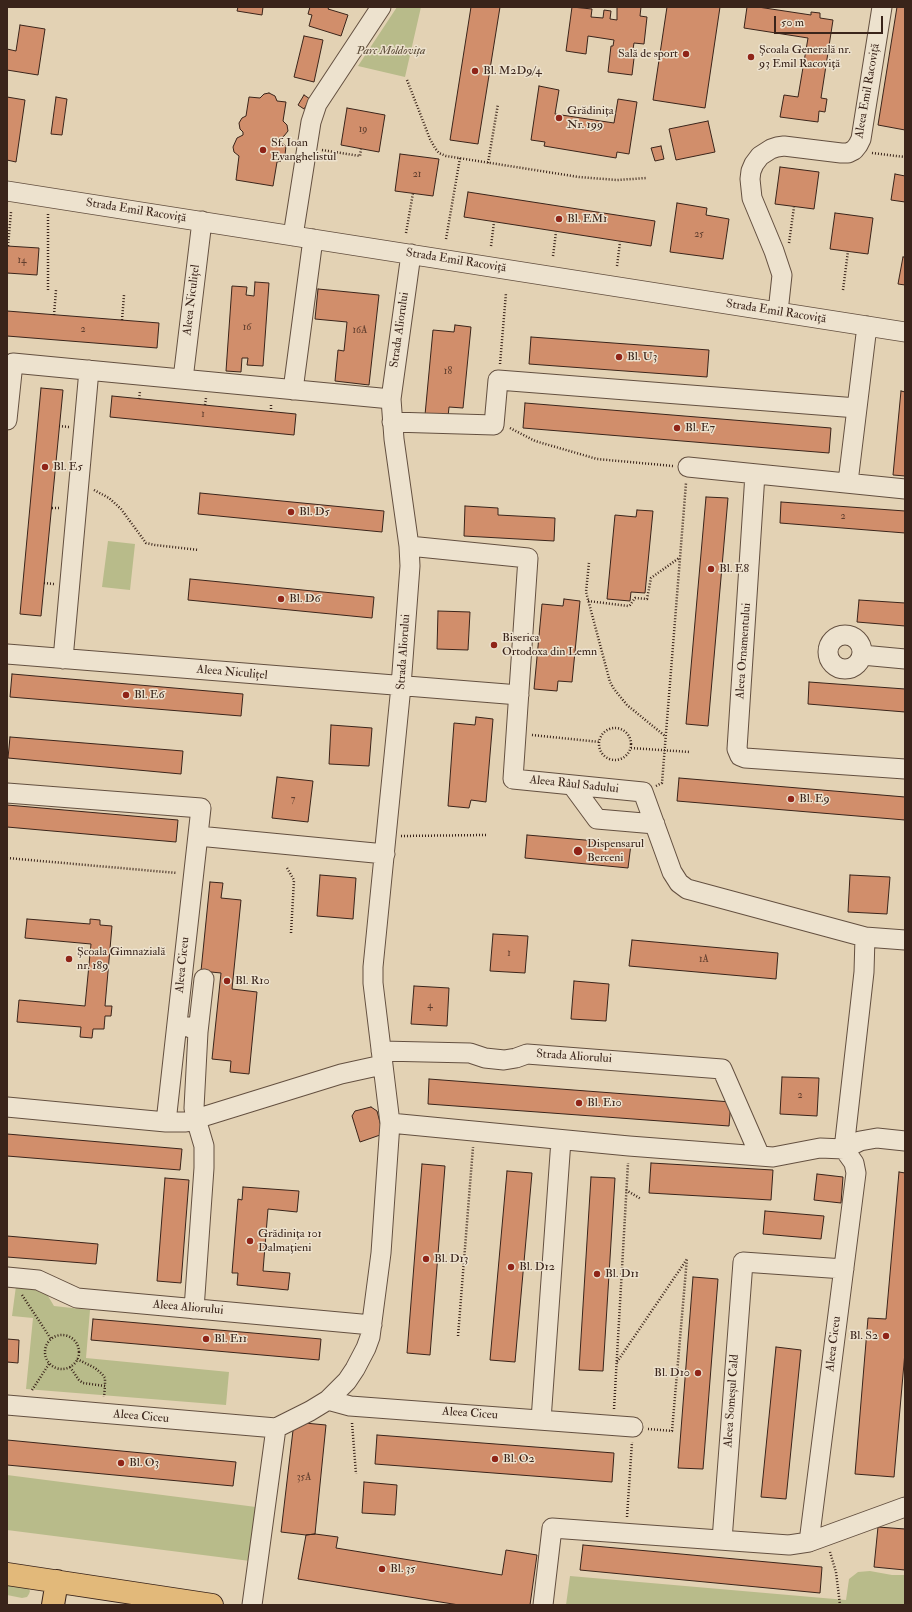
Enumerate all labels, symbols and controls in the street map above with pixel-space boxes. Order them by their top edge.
scale bar [776,8,885,34]
text: 50 m [781,15,804,30]
street label: Aleea Emil Racoviță [853,42,883,140]
place label: Școala Generală nr. 93 Emil Racoviță [759,43,851,71]
park label: Parc Moldovița [356,44,426,58]
place label: Sală de sport [618,47,678,61]
marker: Sală de sport [681,49,691,59]
marker: Școala Generală nr. 93 Emil Racoviță [746,52,756,62]
place label: Bl. M2D9/4 [483,64,542,78]
marker: Bl. M2D9/4 [470,66,480,76]
place label: Grădinița Nr. 199 [567,104,614,132]
marker: Grădinița Nr. 199 [554,113,564,123]
house number: 19 [359,124,367,136]
place label: Sf. Ioan Evanghelistul [271,136,336,164]
marker: Sf. Ioan Evanghelistul [258,145,268,155]
house number: 21 [413,169,421,181]
street label: Strada Emil Racoviță [85,196,187,226]
place label: Bl. EM1 [567,212,607,226]
marker: Bl. EM1 [554,214,564,224]
house number: 25 [694,229,704,241]
street label: Strada Emil Racoviță [405,246,507,276]
house number: 14 [18,255,26,267]
street label: Aleea Niculițel [181,264,203,336]
street label: Strada Aliorului [388,291,412,369]
street label: Strada Emil Racoviță [725,297,827,327]
house number: 16 [243,322,251,334]
house number: 2 [80,324,86,336]
house number: 16A [353,325,367,337]
place label: Bl. U3 [627,350,657,364]
marker: Bl. U3 [614,352,624,362]
house number: 18 [444,366,452,378]
house number: 1 [201,409,205,421]
place label: Bl. E7 [685,421,715,435]
marker: Bl. E7 [672,423,682,433]
place label: Bl. E5 [53,460,83,474]
marker: Bl. E5 [40,462,50,472]
place label: Bl. D5 [299,505,330,519]
marker: Bl. D5 [286,507,296,517]
house number: 2 [840,511,846,523]
place label: Bl. E8 [719,562,749,576]
marker: Bl. E8 [706,564,716,574]
place label: Bl. D6 [289,592,321,606]
marker: Bl. D6 [276,594,286,604]
street label: Aleea Ornamentului [733,602,755,700]
street label: Strada Aliorului [394,614,414,690]
place label: Biserica Ortodoxa din Lemn [502,631,597,659]
marker: Biserica Ortodoxa din Lemn [489,640,499,650]
street label: Aleea Niculițel [196,663,268,683]
place label: Bl. E6 [134,688,164,702]
marker: Bl. E6 [121,690,131,700]
street label: Aleea Râul Sadului [529,773,619,797]
place label: Bl. E9 [799,792,830,806]
house number: 7 [291,794,295,806]
marker: Bl. E9 [786,794,796,804]
place label: Dispensarul Berceni [587,837,644,865]
marker: Dispensarul Berceni [572,845,584,857]
street label: Aleea Ciceu [173,936,193,994]
place label: Școala Gimnazială nr. 189 [77,945,165,973]
house number: 1 [507,948,511,960]
marker: Școala Gimnazială nr. 189 [64,954,74,964]
house number: 1A [699,954,709,966]
place label: Bl. R10 [235,974,270,988]
marker: Bl. R10 [222,976,232,986]
house number: 4 [427,1000,433,1012]
street label: Strada Aliorului [536,1047,612,1067]
house number: 2 [797,1090,803,1102]
place label: Bl. E10 [587,1096,622,1110]
marker: Bl. E10 [574,1098,584,1108]
place label: Grădinița 101 Dalmațieni [258,1227,322,1255]
marker: Grădinița 101 Dalmațieni [245,1236,255,1246]
place label: Bl. D13 [434,1252,468,1266]
marker: Bl. D13 [421,1254,431,1264]
place label: Bl. D12 [519,1260,555,1274]
marker: Bl. D12 [506,1262,516,1272]
place label: Bl. D11 [605,1267,639,1281]
marker: Bl. D11 [592,1269,602,1279]
street label: Aleea Aliorului [152,1298,224,1318]
street label: Aleea Ciceu [823,1315,845,1373]
place label: Bl. S2 [850,1329,878,1343]
marker: Bl. S2 [881,1331,891,1341]
place label: Bl. E11 [214,1332,247,1346]
marker: Bl. E11 [201,1334,211,1344]
street label: Aleea Someșul Cald [722,1354,742,1448]
place label: Bl. D10 [654,1366,690,1380]
marker: Bl. D10 [693,1368,703,1378]
street label: Aleea Ciceu [442,1405,498,1423]
street label: Aleea Ciceu [112,1407,170,1427]
place label: Bl. O2 [503,1452,535,1466]
marker: Bl. O2 [490,1454,500,1464]
place label: Bl. O3 [129,1456,159,1470]
marker: Bl. O3 [116,1458,126,1468]
house number: 35A [297,1472,311,1484]
place label: Bl. 35 [390,1562,416,1576]
marker: Bl. 35 [377,1564,387,1574]

